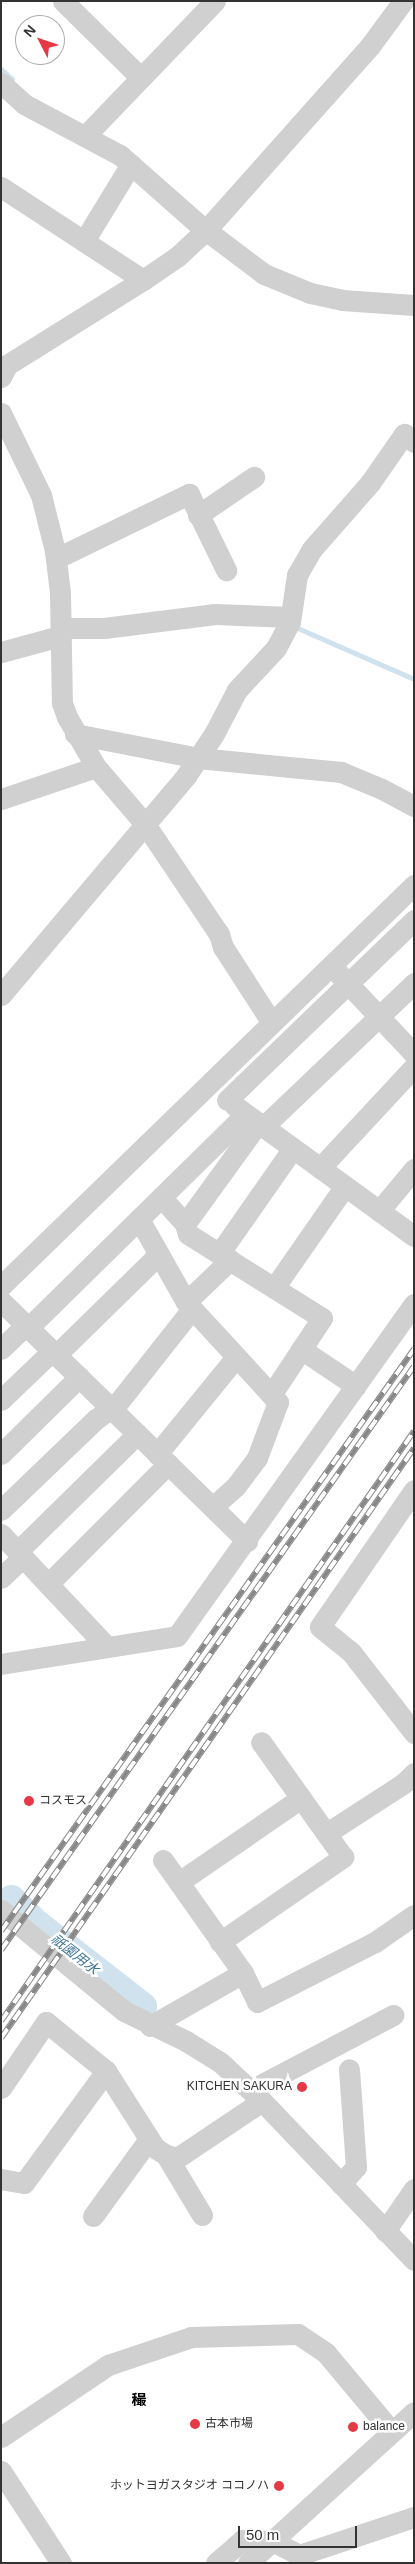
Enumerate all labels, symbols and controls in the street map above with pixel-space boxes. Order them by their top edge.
north arrow [15,15,65,65]
text: N [20,22,39,40]
place label: コスモス [39,1794,87,1808]
marker: コスモス [23,1795,35,1807]
water label: 祇園用水 [48,1930,102,1978]
place label: KITCHEN SAKURA [187,2080,292,2094]
marker: KITCHEN SAKURA [296,2081,308,2093]
district label: 穝 [132,2391,146,2409]
place label: 古本市場 [205,2417,253,2431]
marker: 古本市場 [189,2418,201,2430]
place label: balance [363,2420,405,2434]
marker: balance [347,2421,359,2433]
place label: ホットヨガスタジオ ココノハ [110,2479,269,2493]
marker: ホットヨガスタジオ ココノハ [273,2480,285,2492]
scale bar [240,2516,359,2548]
text: 50 m [246,2526,279,2543]

